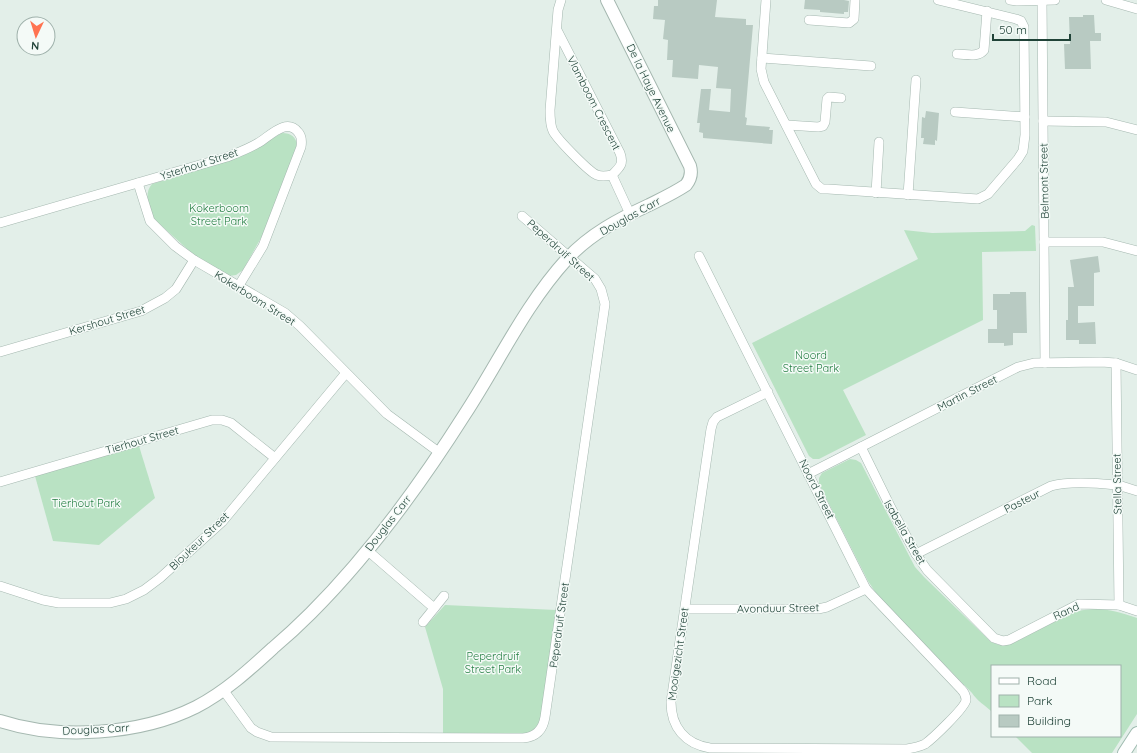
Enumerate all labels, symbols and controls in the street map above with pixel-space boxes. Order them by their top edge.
north arrow [16,16,56,56]
scale bar [993,16,1070,42]
text: 50 m [999,22,1027,37]
text: N [31,39,40,53]
street label: De la Haye Avenue [623,41,679,135]
street label: Vlamboom Crescent [564,53,624,153]
street label: Belmont Street [1036,143,1052,219]
street label: Ysterhout Street [158,145,240,183]
street label: Douglas Carr [597,193,664,238]
park label: Kokerboom Street Park [189,201,249,228]
street label: Peperdruif Street [524,216,598,284]
street label: Kokerboom Street [212,267,298,329]
street label: Kershout Street [67,302,147,338]
park label: Noord Street Park [783,348,839,375]
street label: Martin Street [935,372,1000,414]
street label: Tierhout Street [104,423,180,457]
street label: Stella Street [1109,453,1125,515]
street label: Noord Street [796,457,838,521]
street label: Pasteur [1002,486,1043,516]
street label: Douglas Carr [362,492,415,554]
park label: Tierhout Park [52,496,120,510]
street label: Isabella Street [881,497,929,567]
street label: Bloukeur Street [166,509,232,573]
street label: Peperdruif Street [546,581,572,669]
street label: Rand [1051,599,1081,623]
street label: Avonduur Street [737,600,819,616]
street label: Mooigezicht Street [665,606,692,702]
park label: Peperdruif Street Park [465,649,521,676]
legend [991,665,1121,737]
text: Road [1027,673,1057,688]
text: Park [1027,693,1052,708]
text: Building [1027,713,1071,728]
street label: Douglas Carr [62,720,131,738]

